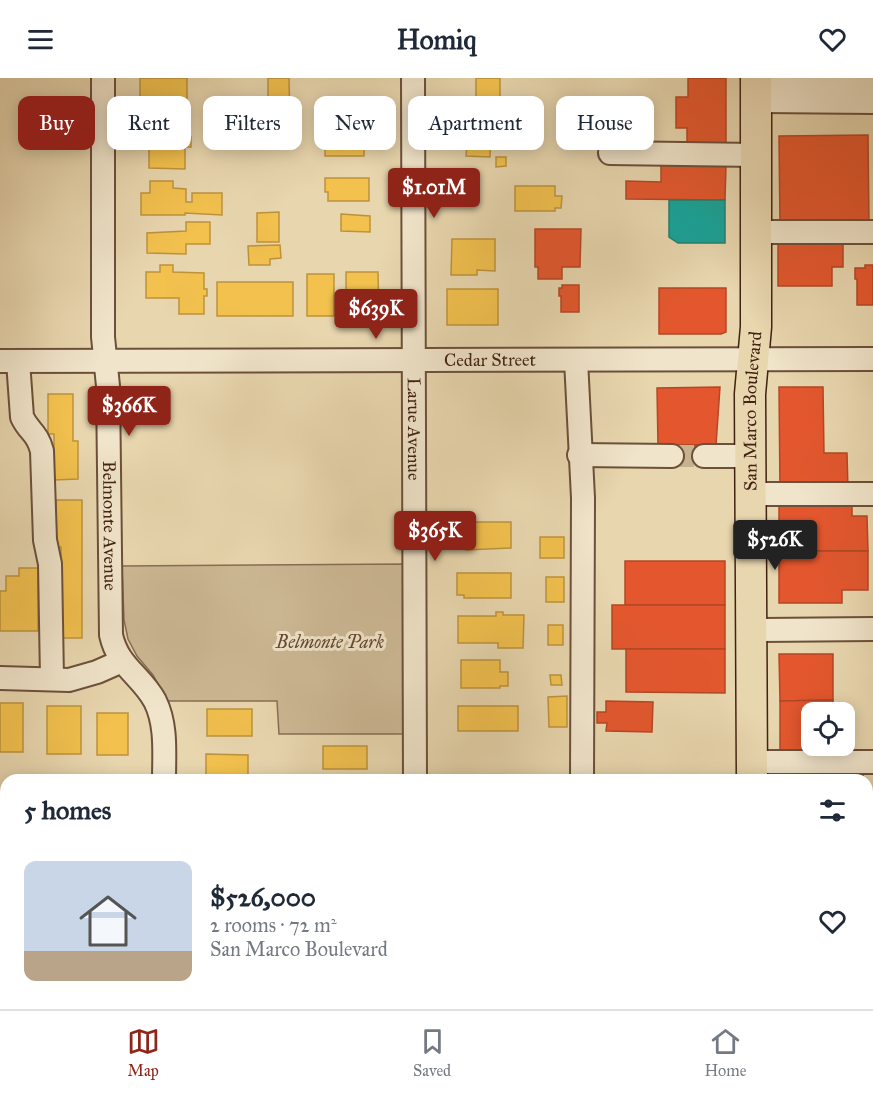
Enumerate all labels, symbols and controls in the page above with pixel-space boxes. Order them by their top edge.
icon: menu [24,23,57,56]
text: Homiq [397,23,476,56]
icon: heart [816,23,849,56]
chip: Buy [18,96,95,150]
chip: Rent [107,96,191,150]
chip: Filters [203,96,302,150]
chip: New [314,96,396,150]
chip: Apartment [408,96,544,150]
chip: House [556,96,654,150]
pin: $1.01M [385,168,483,219]
text: $1.01M [402,175,466,199]
pin: $639K [334,289,418,340]
text: $639K [348,296,404,320]
street label: San Marco Boulevard [739,330,767,491]
street label: Cedar Street [444,349,537,371]
street label: Larue Avenue [403,378,425,480]
pin: $366K [87,386,171,437]
text: $366K [102,393,156,417]
street label: Belmonte Avenue [98,461,121,591]
pin: $365K [393,511,477,562]
text: $365K [408,518,462,542]
pin: $526K [733,520,817,571]
text: $526K [747,527,803,551]
park label: Belmonte Park [275,631,384,653]
map controls [801,702,855,756]
button: locate [801,702,855,756]
text: 5 homes [24,794,111,826]
icon: filters [816,794,849,827]
text: $526,000 [210,881,316,913]
icon: home [72,885,144,957]
icon: heart [816,905,849,938]
text: 2 rooms · 72 m² [210,913,337,937]
text: San Marco Boulevard [210,937,388,961]
tab: Map [127,1025,160,1080]
tab: Saved [413,1025,451,1080]
tab: Home [704,1025,746,1080]

